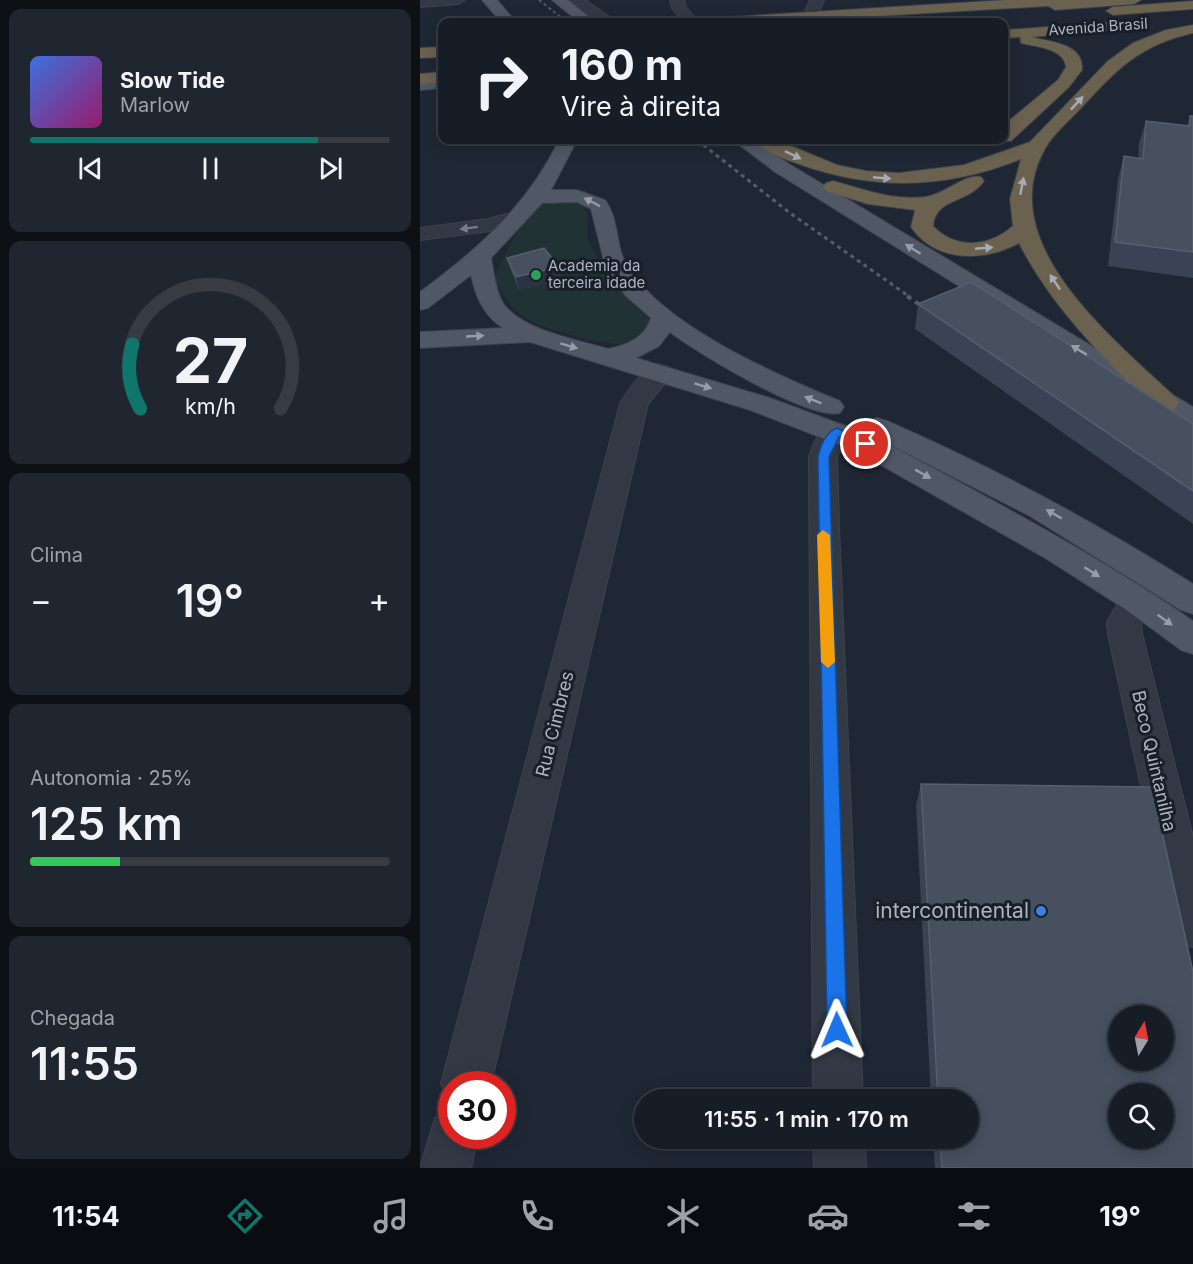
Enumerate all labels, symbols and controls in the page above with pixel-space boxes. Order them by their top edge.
street label: Avenida Brasil [1048,14,1148,39]
text: 160 m [561,39,683,90]
icon: right [462,42,540,120]
text: Slow Tide [120,67,225,93]
text: Vire à direita [561,90,721,123]
text: Marlow [120,93,190,117]
one-way arrow [1069,96,1083,110]
one-way arrow [785,150,802,159]
icon: previous [74,152,107,185]
icon: pause [194,152,227,185]
icon: next [314,152,347,185]
one-way arrow [872,173,891,182]
one-way arrow [1018,176,1027,195]
one-way arrow [583,198,600,207]
one-way arrow [459,223,478,233]
one-way arrow [905,243,921,254]
one-way arrow [974,243,993,253]
place label: Academia da terceira idade [548,256,645,292]
marker: Academia da terceira idade [529,268,543,282]
one-way arrow [1049,275,1061,291]
text: 27 [172,323,248,398]
one-way arrow [466,332,485,341]
one-way arrow [560,342,578,351]
one-way arrow [1071,345,1087,356]
one-way arrow [694,382,712,391]
text: km/h [185,394,235,420]
one-way arrow [804,395,822,405]
pin [840,418,891,469]
icon: arrive [849,427,882,460]
one-way arrow [915,469,932,479]
one-way arrow [1046,509,1063,519]
text: Clima [30,543,83,567]
one-way arrow [1083,566,1100,577]
text: 19° [176,573,244,628]
text: − [30,580,52,620]
text: + [368,580,390,620]
one-way arrow [1156,614,1172,626]
street label: Rua Cimbres [531,669,578,779]
street label: Beco Quintanilha [1128,688,1181,833]
text: Autonomia · 25% [30,766,192,790]
text: 125 km [30,796,183,851]
place label: intercontinental [875,898,1029,923]
marker: intercontinental [1034,904,1048,918]
position arrow [805,998,869,1062]
north arrow [1108,1005,1174,1071]
map controls [1108,1005,1174,1149]
text: Chegada [30,1006,115,1030]
text: 11:55 [30,1036,139,1091]
speed limit sign: 30 [438,1071,516,1149]
button: search [1108,1083,1174,1149]
text: 11:55 · 1 min · 170 m [704,1106,909,1132]
icon: directions [224,1195,266,1237]
icon: music [370,1195,412,1237]
icon: phone [516,1195,558,1237]
icon: climate [662,1195,704,1237]
icon: car [807,1195,849,1237]
icon: filters [953,1195,995,1237]
text: 11:54 [52,1200,120,1233]
text: 19° [1099,1200,1141,1233]

